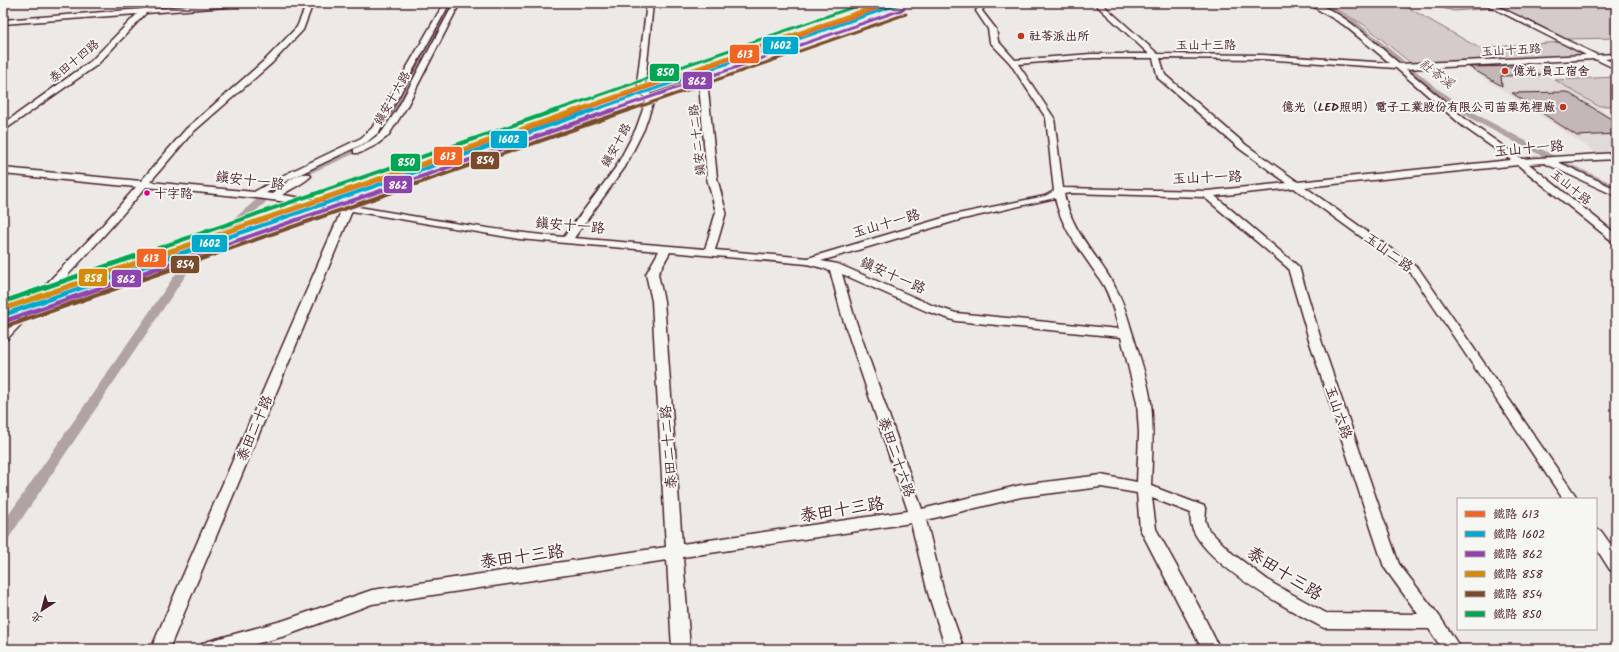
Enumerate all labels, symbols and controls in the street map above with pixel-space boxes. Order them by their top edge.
place label: 社苓派出所 [1029,27,1090,46]
marker: 社苓派出所 [1016,31,1026,41]
street label: 泰田十四路 [45,35,104,88]
line badge: 1602 [762,36,799,55]
street label: 玉山十三路 [1176,36,1236,55]
text: 1602 [770,37,792,55]
street label: 玉山十五路 [1481,39,1541,62]
line badge: 613 [729,44,760,64]
text: 613 [737,46,753,64]
water label: 社苓溪 [1414,54,1459,95]
place label: 億光 員工宿舍 [1513,62,1590,81]
line badge: 850 [649,63,680,82]
text: 850 [656,64,674,82]
marker: 億光 員工宿舍 [1500,66,1510,76]
street label: 鎮安十六路 [369,68,416,129]
line badge: 862 [682,71,713,90]
text: 862 [688,73,706,91]
place label: 億光（LED照明）電子工業股份有限公司苗栗苑裡廠 [1282,98,1555,117]
marker: 億光（LED照明）電子工業股份有限公司苗栗苑裡廠 [1558,102,1568,112]
street label: 鎮安二十二路 [684,103,711,177]
street label: 鎮安十路 [596,120,636,171]
line badge: 1602 [490,130,528,149]
text: 1602 [498,131,520,149]
street label: 玉山十一路 [1493,135,1565,163]
line badge: 613 [433,146,463,166]
text: 613 [440,148,456,166]
line badge: 854 [470,151,500,170]
text: 854 [476,152,494,170]
line badge: 850 [390,153,421,172]
text: 850 [397,154,415,172]
street label: 玉山十路 [1546,165,1595,210]
street label: 鎮安十一路 [214,166,286,196]
street label: 玉山十一路 [1172,166,1242,190]
line badge: 862 [383,175,413,194]
text: 862 [389,177,407,195]
place label: 十字路 [154,184,193,205]
marker: 十字路 [142,188,152,198]
street label: 玉山十一路 [850,204,923,244]
street label: 鎮安十一路 [534,212,606,240]
street label: 玉山二路 [1359,227,1418,278]
line badge: 1602 [191,234,228,253]
text: 1602 [199,235,221,253]
line badge: 613 [136,248,167,268]
text: 613 [143,250,159,268]
street label: 鎮安十一路 [856,252,929,300]
line badge: 854 [170,255,200,274]
text: 854 [176,256,194,274]
line badge: 858 [78,268,108,287]
line badge: 862 [111,269,142,288]
text: 858 [84,270,103,288]
text: 862 [117,271,135,289]
street label: 玉山六路 [1319,382,1358,442]
street label: 泰田二十路 [231,392,279,465]
street label: 泰田二十二路 [655,404,683,490]
street label: 泰田二十六路 [872,414,920,501]
street label: 泰田十三路 [798,490,886,530]
legend [1457,498,1597,630]
text: 鐵路 613 [1493,505,1539,524]
text: 鐵路 1602 [1493,525,1545,544]
street label: 泰田十三路 [478,538,566,577]
street label: 泰田十三路 [1241,540,1327,608]
text: 鐵路 862 [1493,545,1543,564]
text: 鐵路 858 [1493,565,1543,584]
text: 鐵路 854 [1493,585,1542,604]
north arrow [22,590,62,630]
text: 鐵路 850 [1493,605,1541,624]
text: 北 [27,607,46,628]

